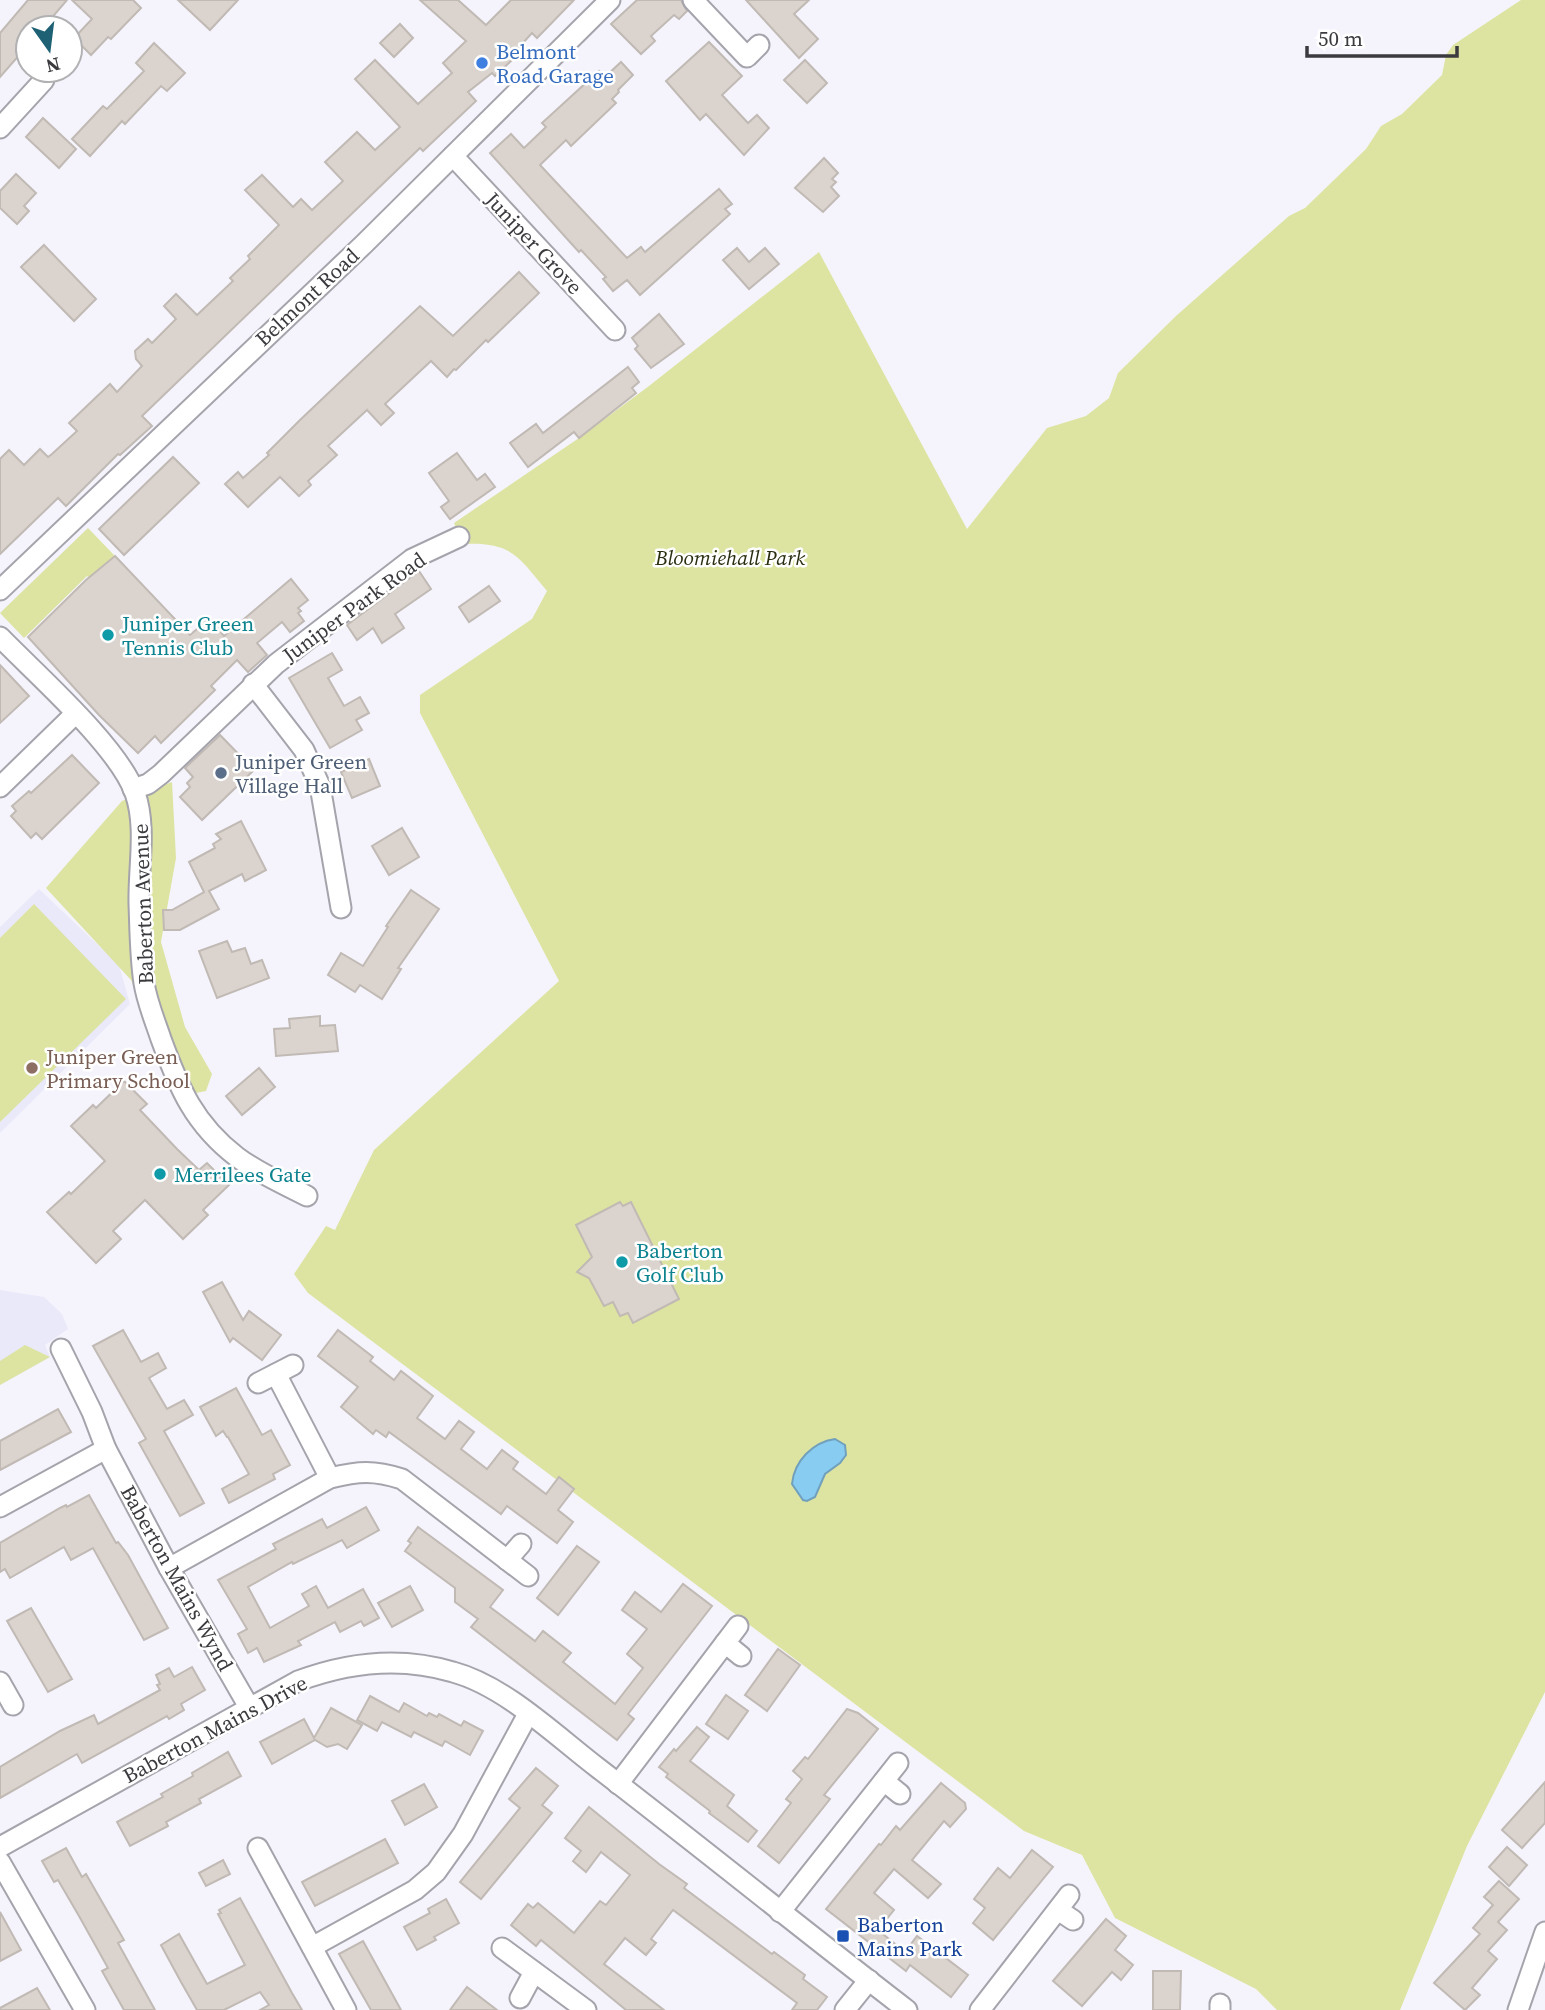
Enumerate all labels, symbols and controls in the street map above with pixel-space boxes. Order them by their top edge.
north arrow [14,14,84,84]
scale bar [1307,14,1458,58]
text: 50 m [1318,24,1363,53]
place label: Belmont Road Garage [496,37,614,90]
text: N [43,51,63,80]
marker: Belmont Road Garage [474,55,490,71]
street label: Juniper Grove [478,185,589,301]
street label: Belmont Road [249,241,365,353]
park label: Bloomiehall Park [654,543,805,572]
street label: Juniper Park Road [276,545,432,669]
place label: Juniper Green Tennis Club [121,609,254,662]
marker: Juniper Green Tennis Club [100,627,116,643]
place label: Juniper Green Village Hall [234,747,367,800]
marker: Juniper Green Village Hall [213,765,229,781]
street label: Baberton Avenue [126,823,160,985]
place label: Juniper Green Primary School [45,1042,190,1095]
marker: Juniper Green Primary School [24,1060,40,1076]
place label: Merrilees Gate [174,1160,312,1189]
marker: Merrilees Gate [152,1166,168,1182]
place label: Baberton Golf Club [636,1236,724,1289]
marker: Baberton Golf Club [614,1254,630,1270]
street label: Baberton Mains Wynd [114,1480,240,1676]
street label: Baberton Mains Drive [118,1668,312,1790]
place label: Baberton Mains Park [857,1910,963,1963]
marker: Baberton Mains Park [835,1928,851,1944]

